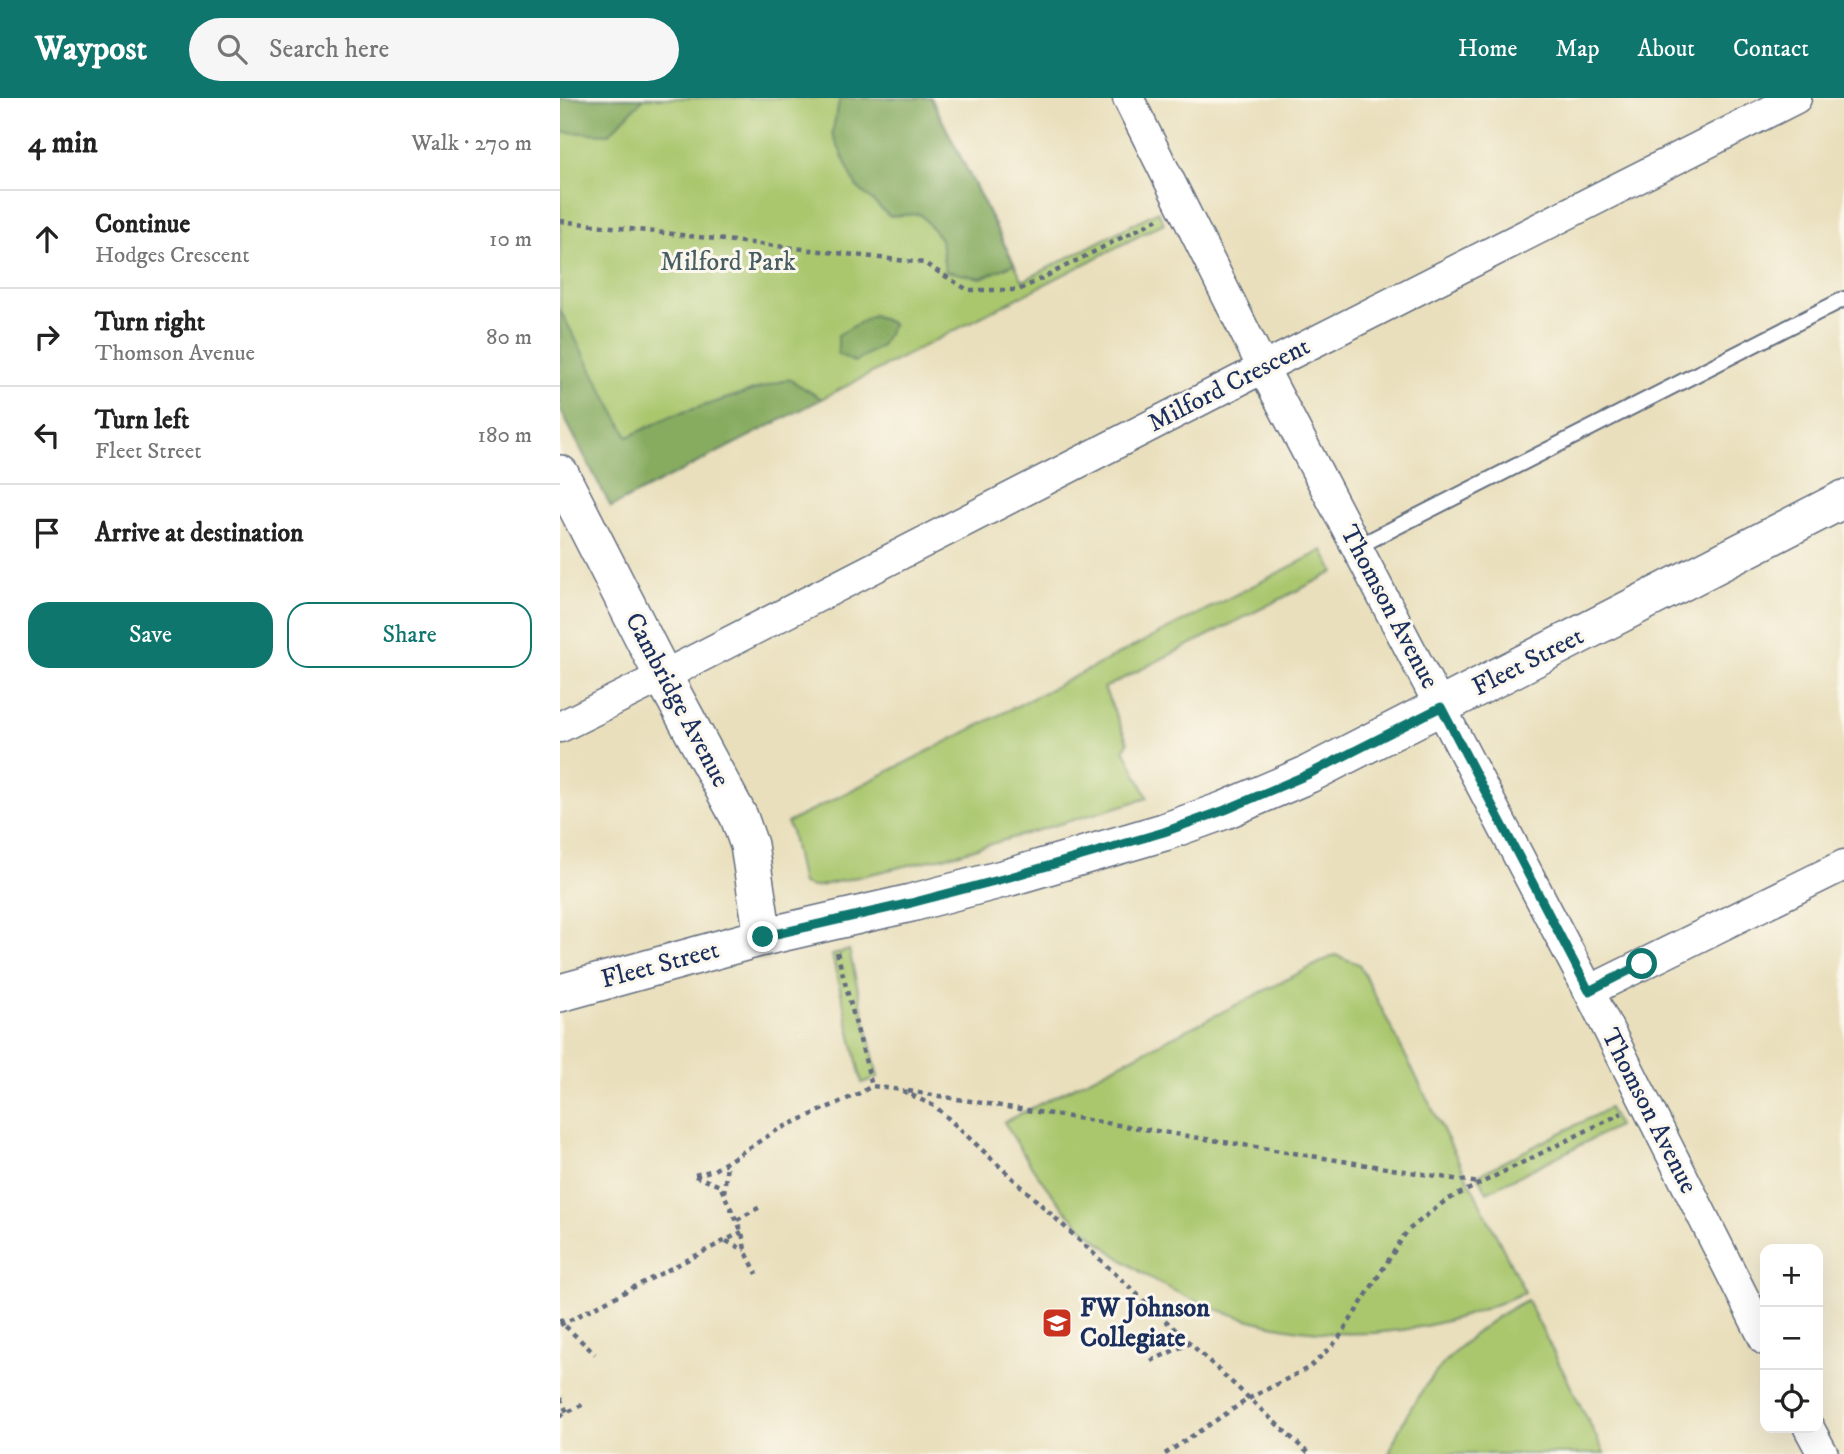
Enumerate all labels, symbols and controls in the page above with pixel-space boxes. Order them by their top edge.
search box [189,18,679,81]
text: Waypost [35,29,147,70]
icon: search [213,30,251,68]
text: Search here [269,33,389,66]
text: Home [1458,34,1517,64]
text: Map [1555,34,1600,64]
text: About [1638,34,1695,64]
text: Contact [1733,34,1809,64]
text: 4 min [28,125,98,162]
text: Walk · 270 m [411,129,532,158]
text: Continue [95,208,190,241]
icon: ahead [28,220,66,258]
text: 10 m [489,225,532,254]
text: Hodges Crescent [95,241,250,270]
park label: Milford Park [660,246,796,279]
text: Turn right [95,306,205,339]
icon: right [28,318,66,356]
text: 80 m [486,323,532,352]
street label: Milford Crescent [1143,330,1315,440]
text: Thomson Avenue [95,339,255,368]
text: Turn left [95,404,189,437]
icon: left [28,416,66,454]
text: 180 m [477,421,532,450]
text: Fleet Street [95,437,202,466]
icon: arrive [28,514,66,552]
text: Arrive at destination [95,517,304,550]
street label: Thomson Avenue [1332,519,1446,695]
button: Save [28,602,273,668]
button: Share [287,602,532,668]
street label: Cambridge Avenue [617,607,737,793]
street label: Fleet Street [1467,620,1589,704]
route end [747,921,778,952]
street label: Fleet Street [597,933,723,997]
route start [1626,948,1657,979]
street label: Thomson Avenue [1593,1023,1705,1199]
map controls [1760,1244,1823,1433]
button: + [1760,1244,1823,1307]
place label: FW Johnson Collegiate [1080,1292,1210,1355]
school or university icon: FW Johnson Collegiate [1040,1306,1074,1340]
button: − [1760,1307,1823,1370]
button: locate [1760,1370,1823,1433]

